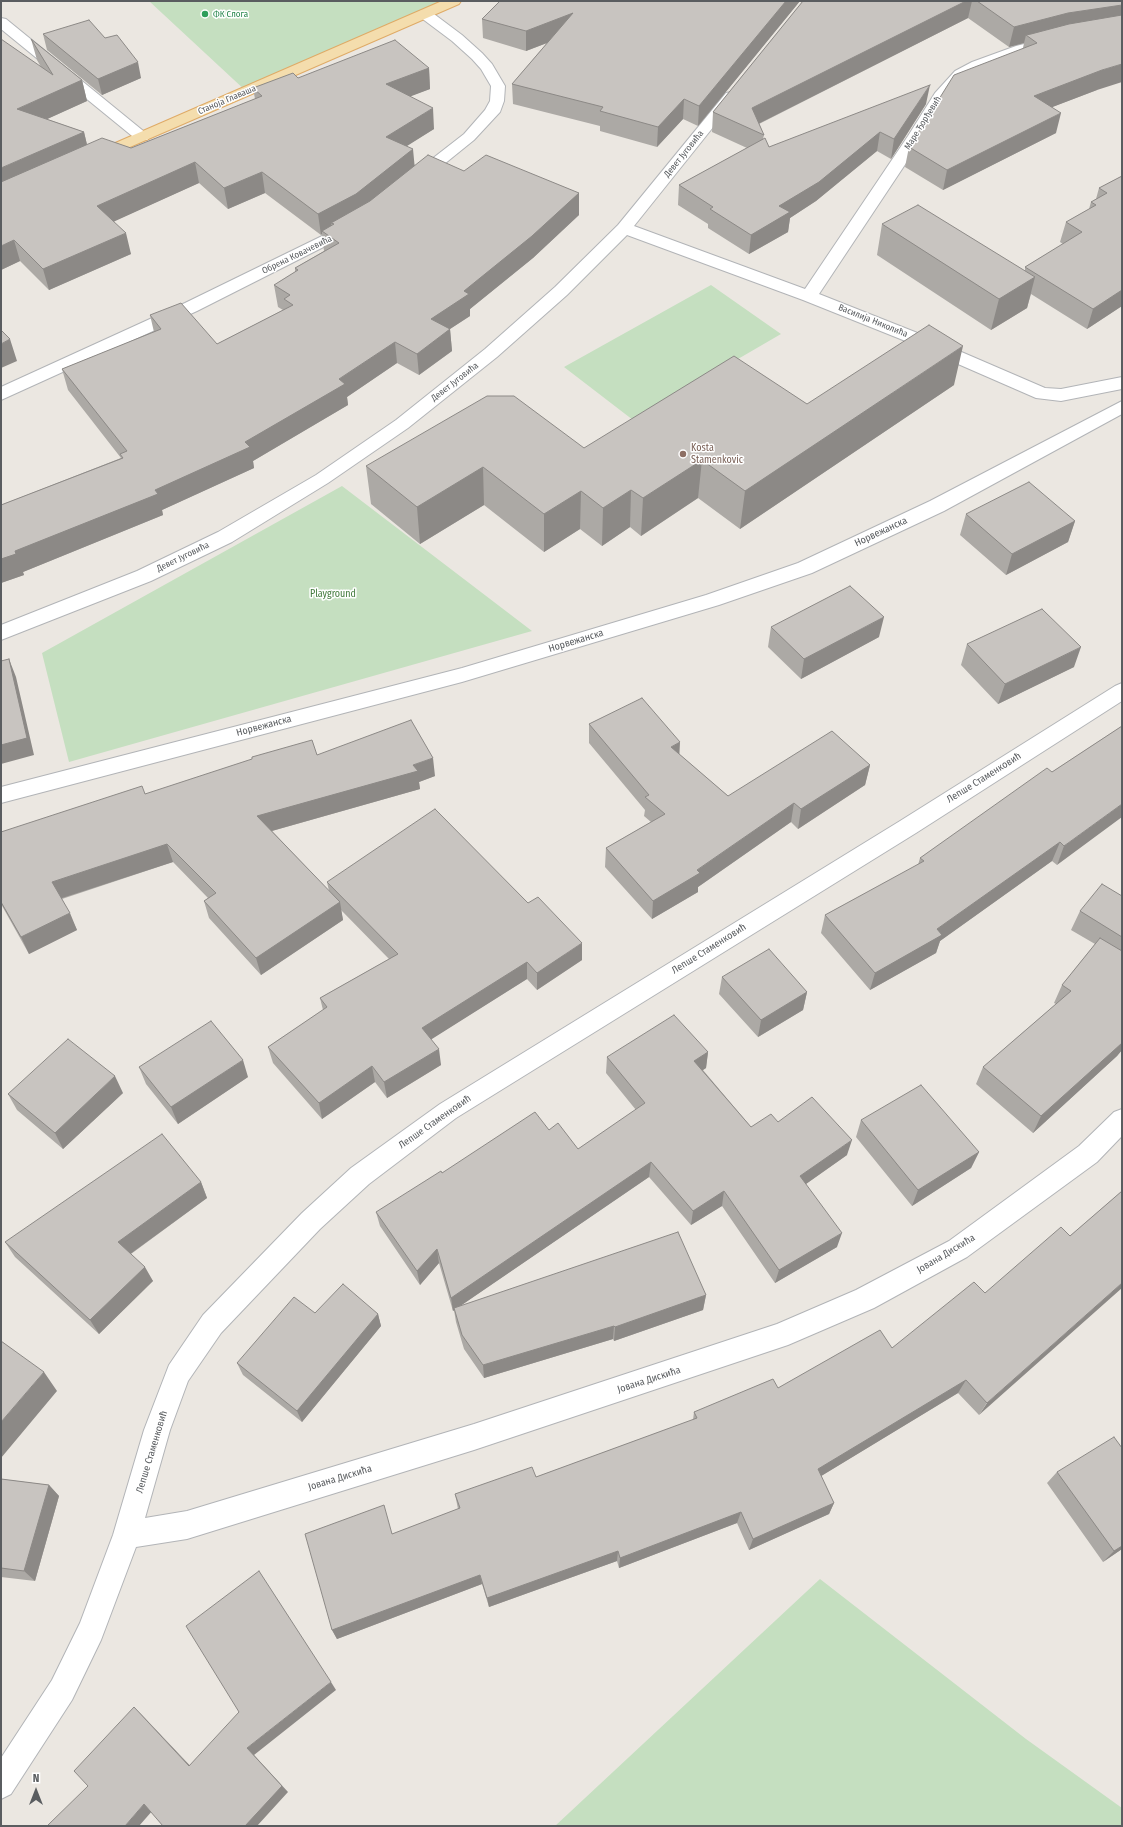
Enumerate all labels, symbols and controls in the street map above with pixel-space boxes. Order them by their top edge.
marker: ФК Слога [200,9,210,19]
place label: ФК Слога [213,9,248,19]
street label: Станоја Главаша [196,83,258,117]
street label: Маре Ђорђевић [902,94,944,152]
street label: Девет Југовића [662,128,706,180]
street label: Обрена Ковачевића [260,233,334,277]
street label: Василија Николића [837,302,909,340]
street label: Девет Југовића [429,360,481,404]
place label: Kosta Stamenkovic [691,442,743,466]
marker: Kosta Stamenkovic [678,449,688,459]
street label: Норвежанска [853,515,909,549]
street label: Девет Југовића [155,540,211,574]
park label: Playground [310,588,356,600]
street label: Норвежанска [547,627,605,655]
street label: Норвежанска [235,713,293,739]
street label: Лепше Стаменковић [944,750,1024,806]
street label: Лепше Стаменковић [669,921,749,977]
street label: Лепше Стаменковић [396,1093,474,1151]
street label: Јована Дискића [915,1232,977,1276]
street label: Јована Дискића [616,1364,682,1396]
street label: Лепше Стаменковић [134,1409,170,1495]
street label: Јована Дискића [307,1463,373,1493]
north arrow [16,1771,56,1811]
text: N [33,1772,39,1785]

